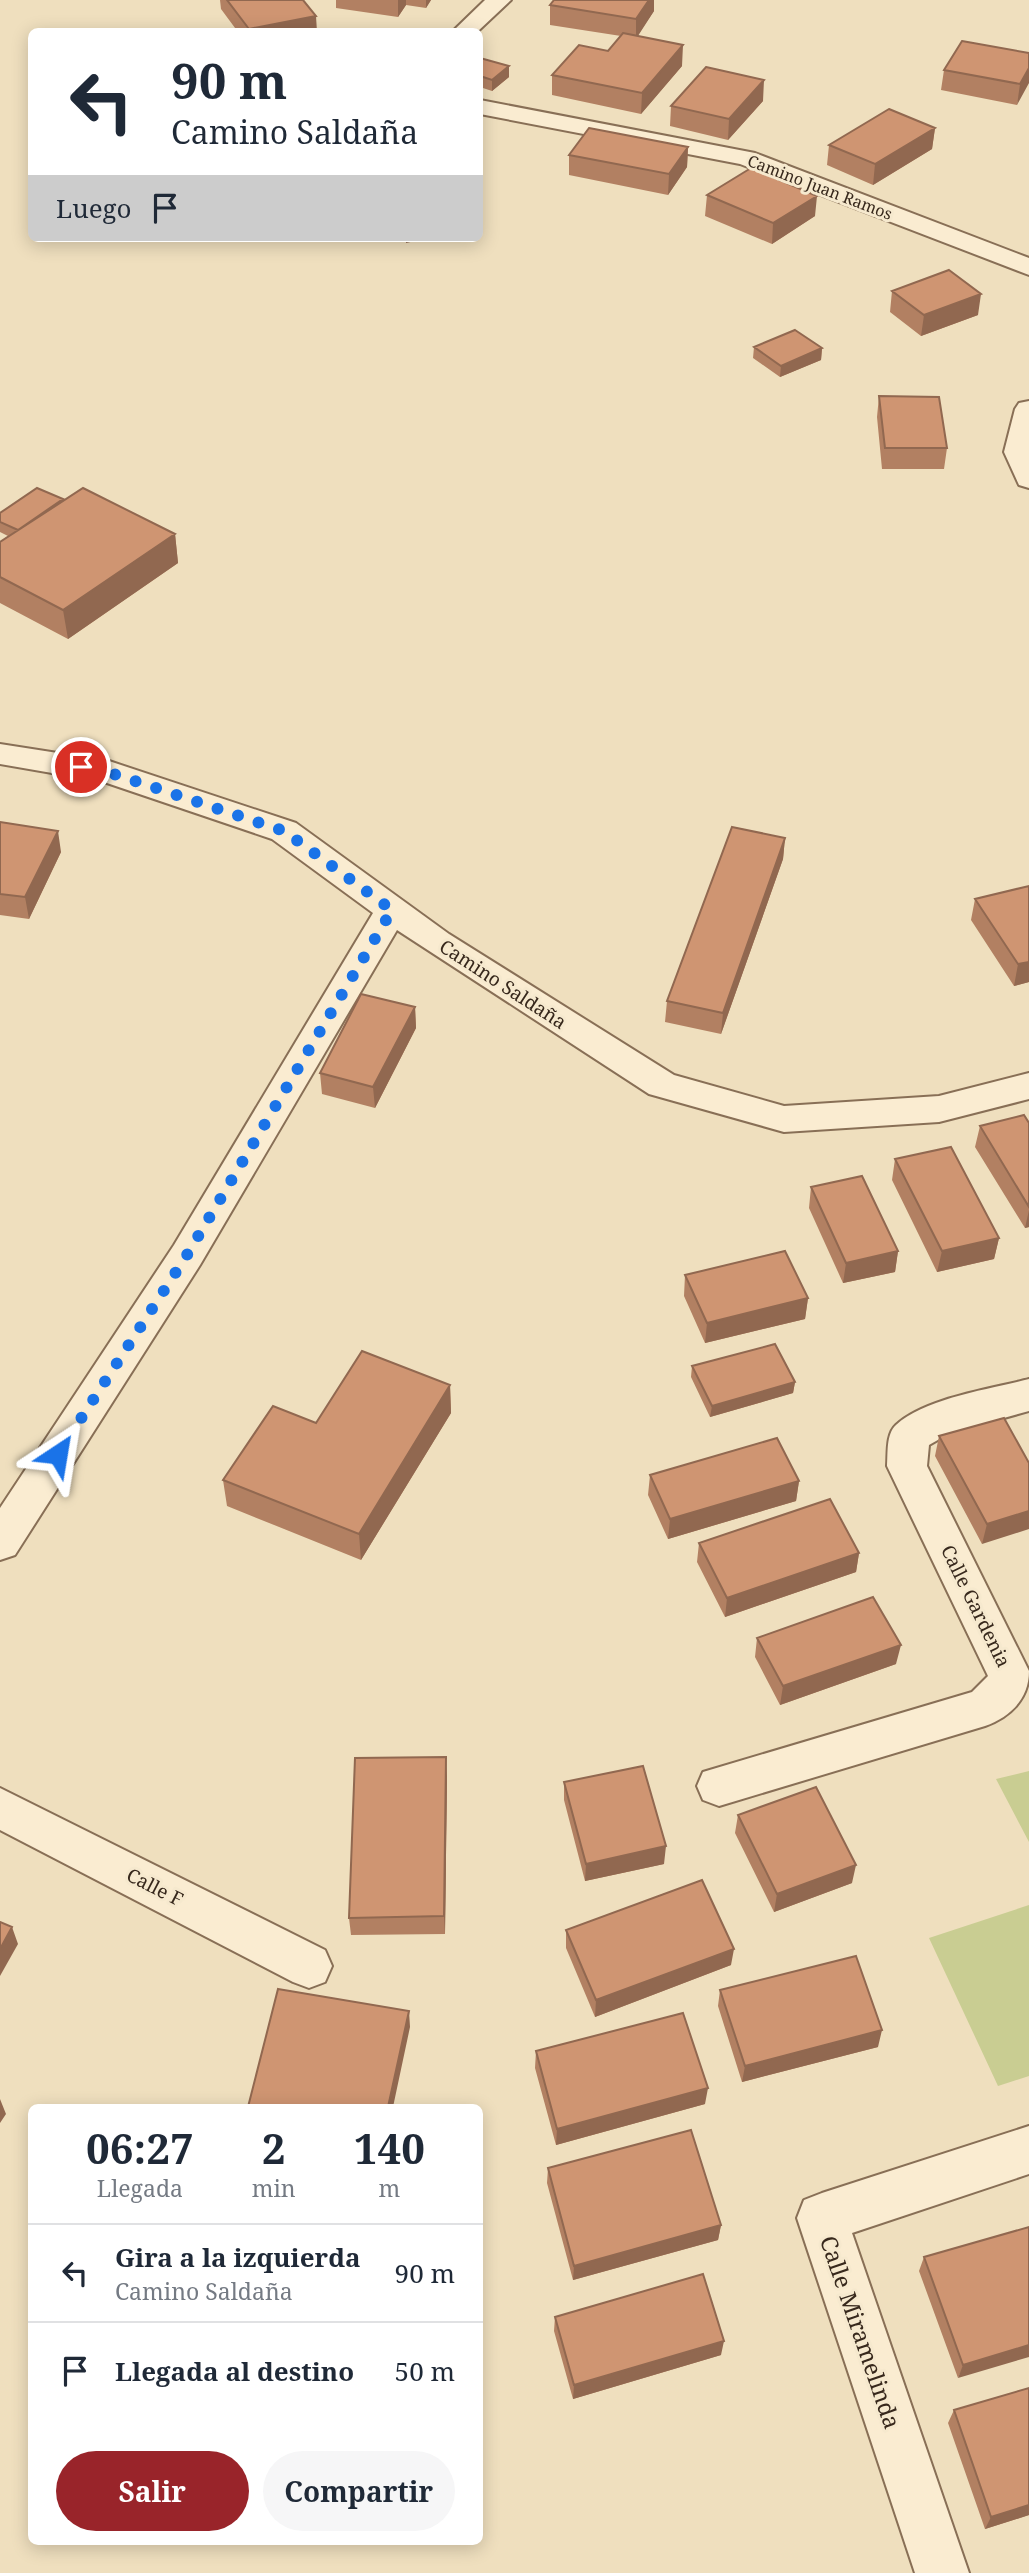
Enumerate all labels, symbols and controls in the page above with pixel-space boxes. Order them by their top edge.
text: 90 m [171,47,287,113]
icon: left [56,56,147,147]
text: Camino Saldaña [171,110,418,153]
street label: Camino Juan Ramos [745,149,895,225]
icon: arrive [146,189,184,227]
text: Luego [56,190,132,226]
pin [51,737,111,797]
icon: arrive [62,748,100,786]
street label: Camino Saldaña [434,933,572,1035]
position arrow [21,1417,95,1491]
street label: Calle Gardenia [935,1540,1017,1672]
street label: Calle F [122,1862,188,1912]
text: 06:27 [86,2119,194,2176]
text: 2 [262,2119,286,2176]
text: 140 [354,2119,425,2176]
text: Llegada [97,2172,183,2204]
text: min [252,2172,296,2204]
text: m [378,2172,400,2204]
street label: Calle Miramelinda [813,2231,909,2433]
text: Gira a la izquierda [115,2239,361,2275]
icon: left [56,2254,94,2292]
text: 90 m [395,2255,455,2291]
text: Camino Saldaña [115,2275,293,2307]
icon: arrive [56,2352,94,2390]
text: Llegada al destino [115,2353,354,2389]
text: 50 m [395,2353,455,2389]
button: Salir [56,2451,249,2531]
button: Compartir [263,2451,455,2531]

